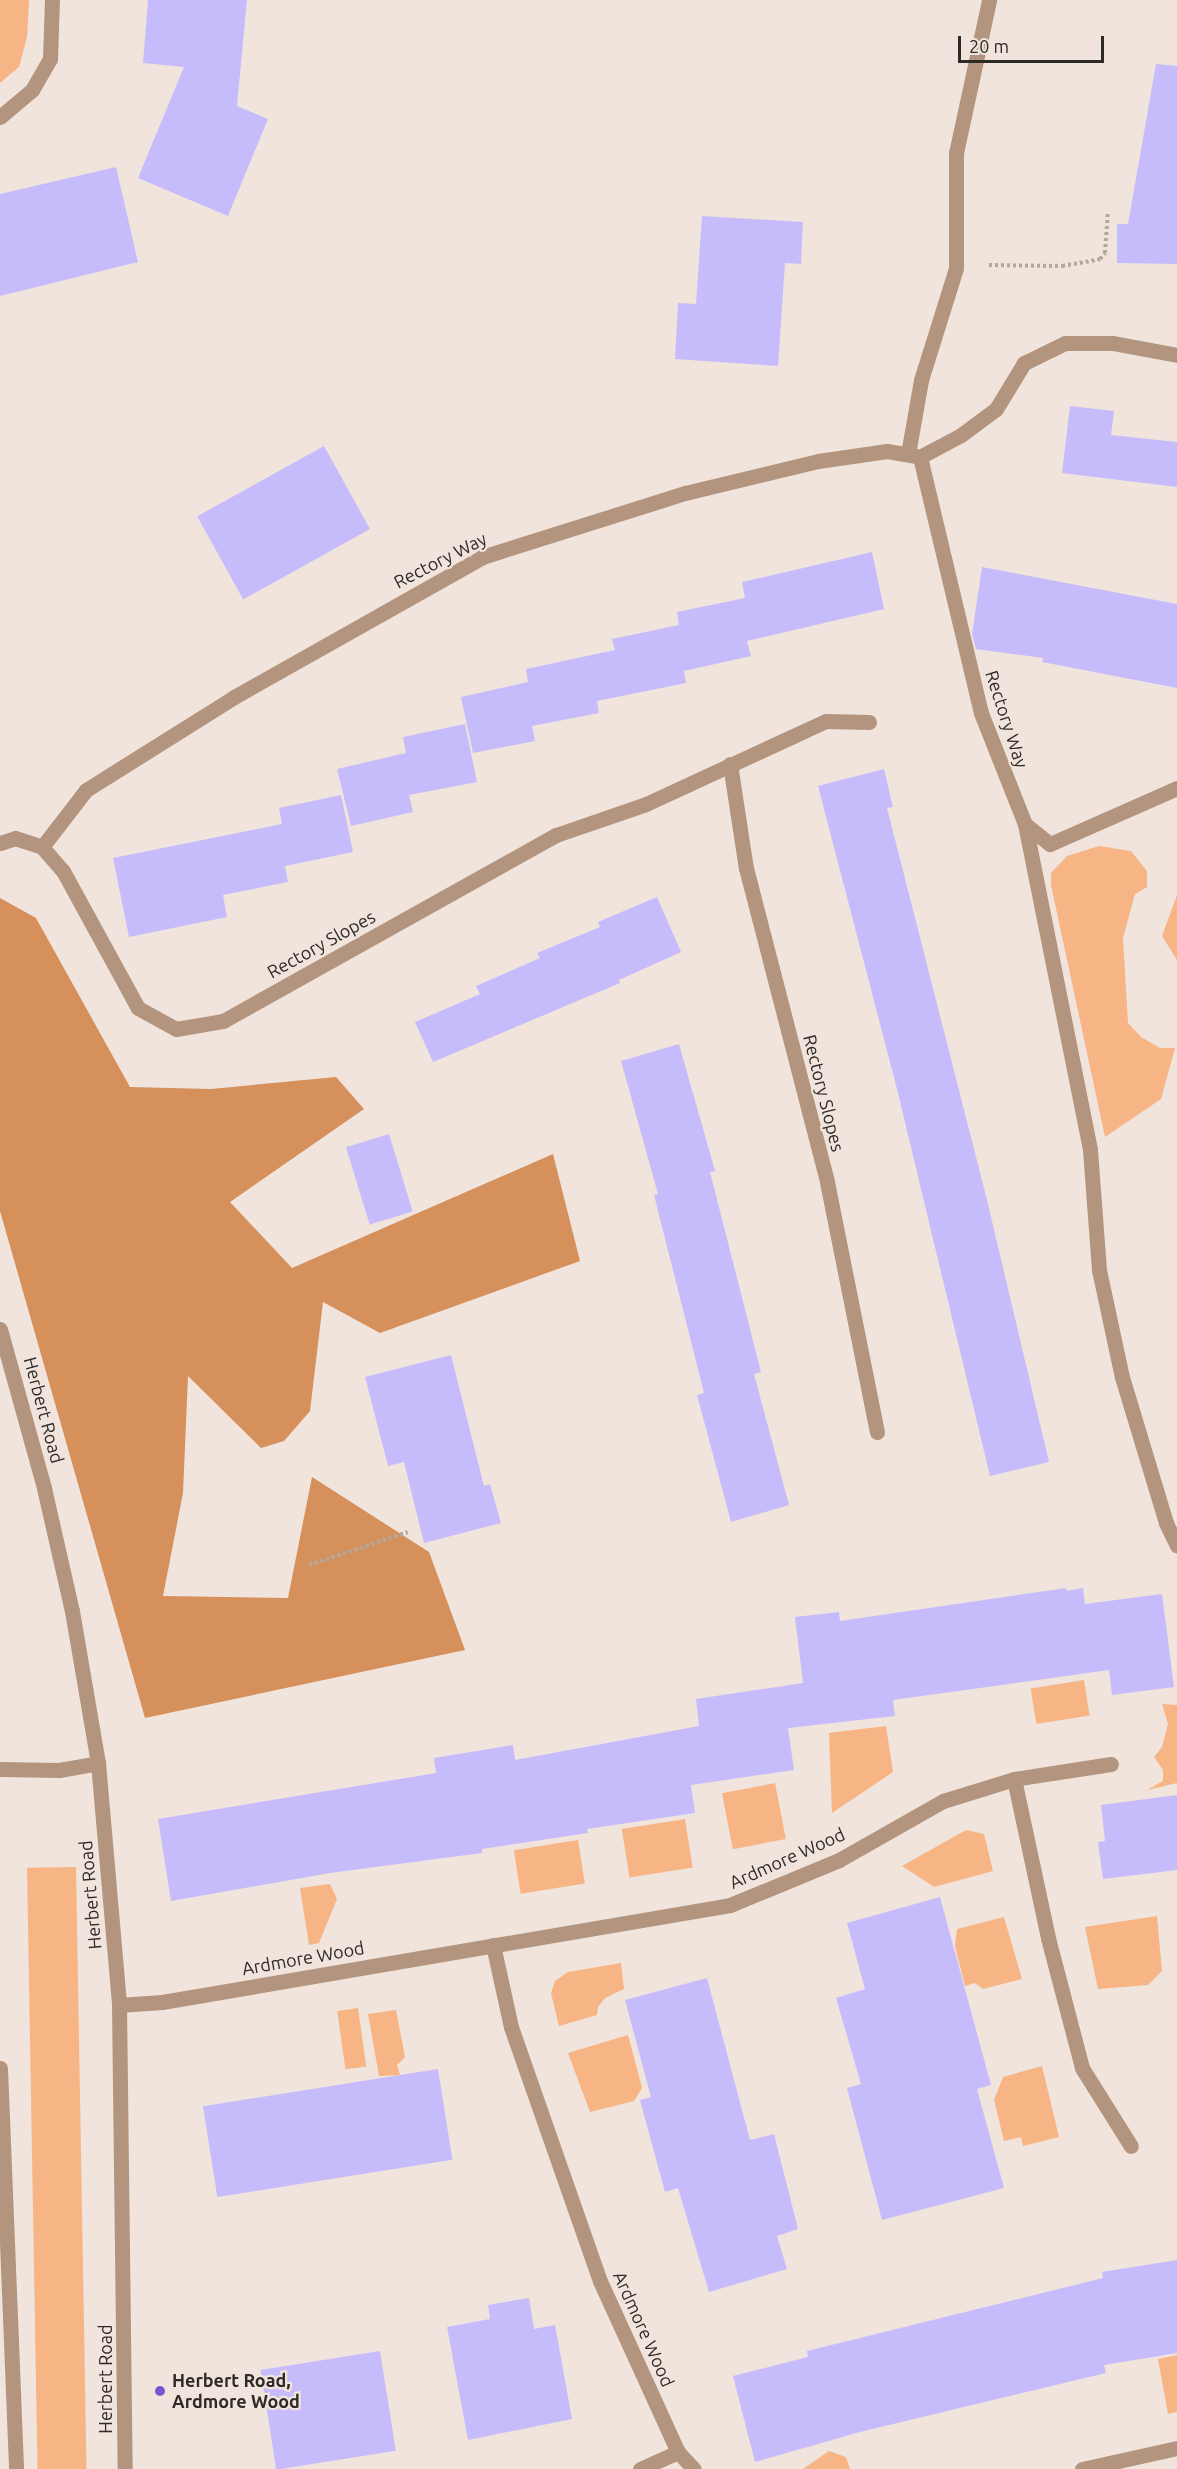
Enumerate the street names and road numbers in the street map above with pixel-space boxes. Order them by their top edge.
street label: Rectory Way [390,527,490,593]
street label: Rectory Way [981,668,1033,770]
street label: Rectory Slopes [263,905,379,983]
street label: Rectory Slopes [799,1032,849,1154]
street label: Herbert Road [19,1354,69,1466]
street label: Ardmore Wood [726,1823,848,1893]
street label: Herbert Road [74,1840,106,1950]
street label: Ardmore Wood [240,1937,366,1979]
street label: Ardmore Wood [609,2268,679,2390]
street label: Herbert Road [94,2324,116,2434]

